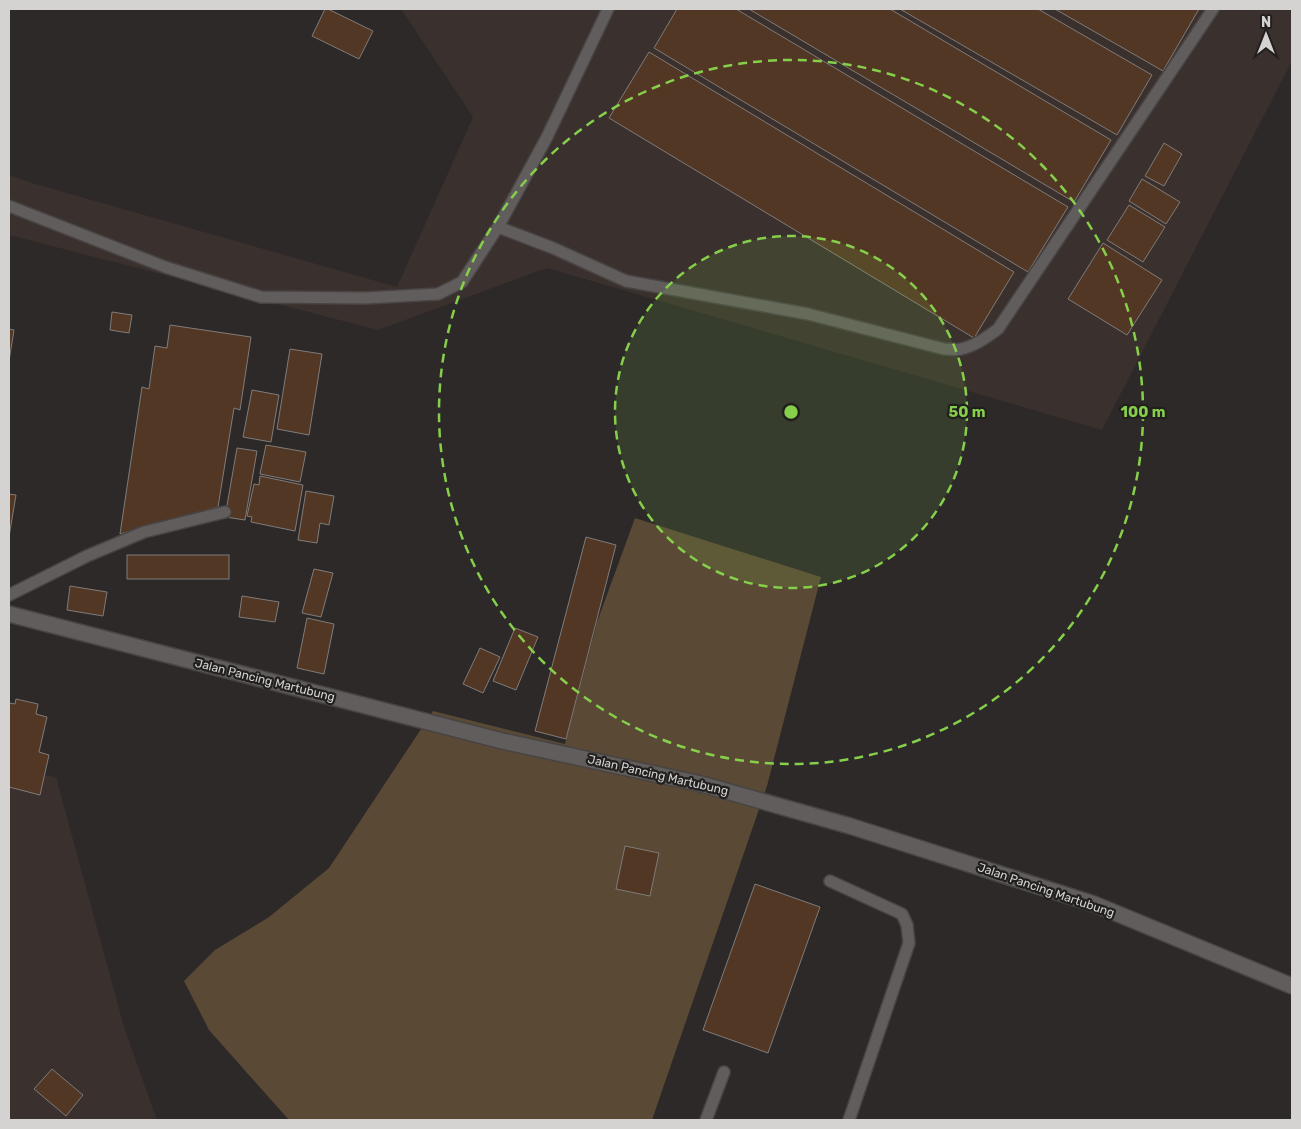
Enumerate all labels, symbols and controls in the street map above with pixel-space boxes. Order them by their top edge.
north arrow [1241,10,1291,60]
text: N [1261,14,1271,31]
centre of rings [782,403,800,421]
text: 50 m [949,403,985,421]
text: 100 m [1121,403,1165,421]
street label: Jalan Pancing Martubung [194,656,336,704]
street label: Jalan Pancing Martubung [586,752,730,798]
street label: Jalan Pancing Martubung [976,860,1116,920]

